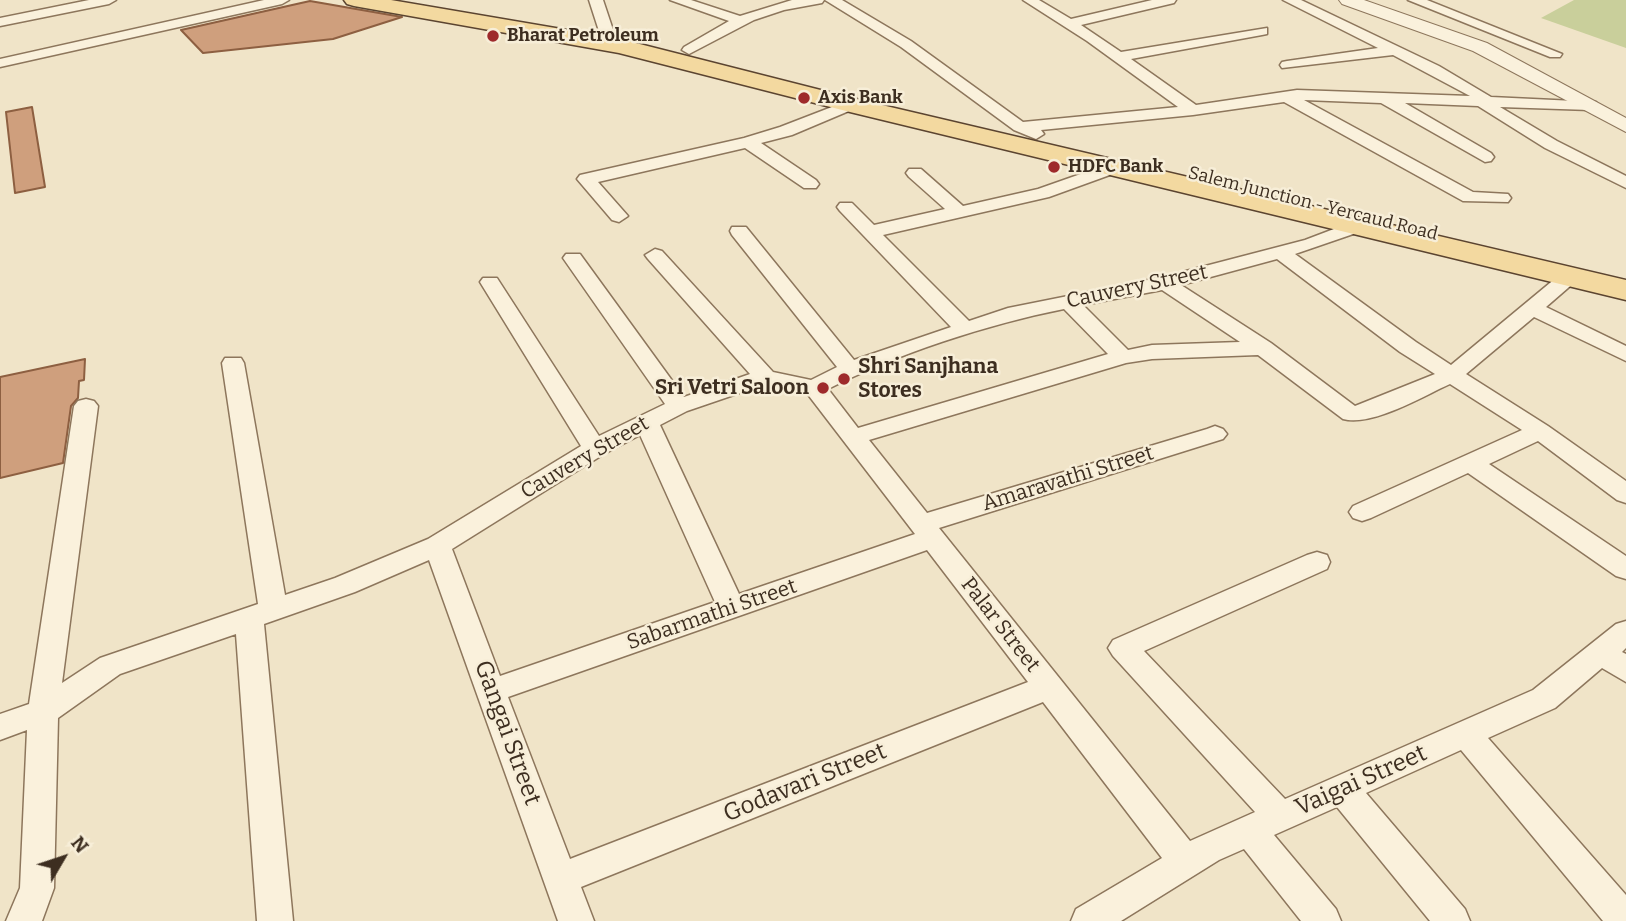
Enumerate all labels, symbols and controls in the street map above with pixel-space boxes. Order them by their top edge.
place label: Bharat Petroleum [507,25,659,47]
marker: Bharat Petroleum [485,28,501,44]
place label: Axis Bank [818,87,903,109]
marker: Axis Bank [796,90,812,106]
place label: HDFC Bank [1068,156,1163,178]
marker: HDFC Bank [1046,159,1062,175]
street label: Salem Junction - Yercaud Road [1186,163,1440,245]
street label: Cauvery Street [1064,260,1210,314]
place label: Shri Sanjhana Stores [858,354,998,404]
marker: Shri Sanjhana Stores [836,371,852,387]
place label: Sri Vetri Saloon [655,375,809,401]
marker: Sri Vetri Saloon [815,380,831,396]
street label: Cauvery Street [516,411,654,505]
street label: Amaravathi Street [979,441,1157,517]
street label: Palar Street [955,573,1045,677]
street label: Sabarmathi Street [624,574,800,656]
street label: Gangai Street [468,657,546,809]
street label: Godavari Street [719,737,891,829]
street label: Vaigai Street [1291,739,1431,823]
north arrow [28,823,98,893]
text: N [66,832,93,857]

